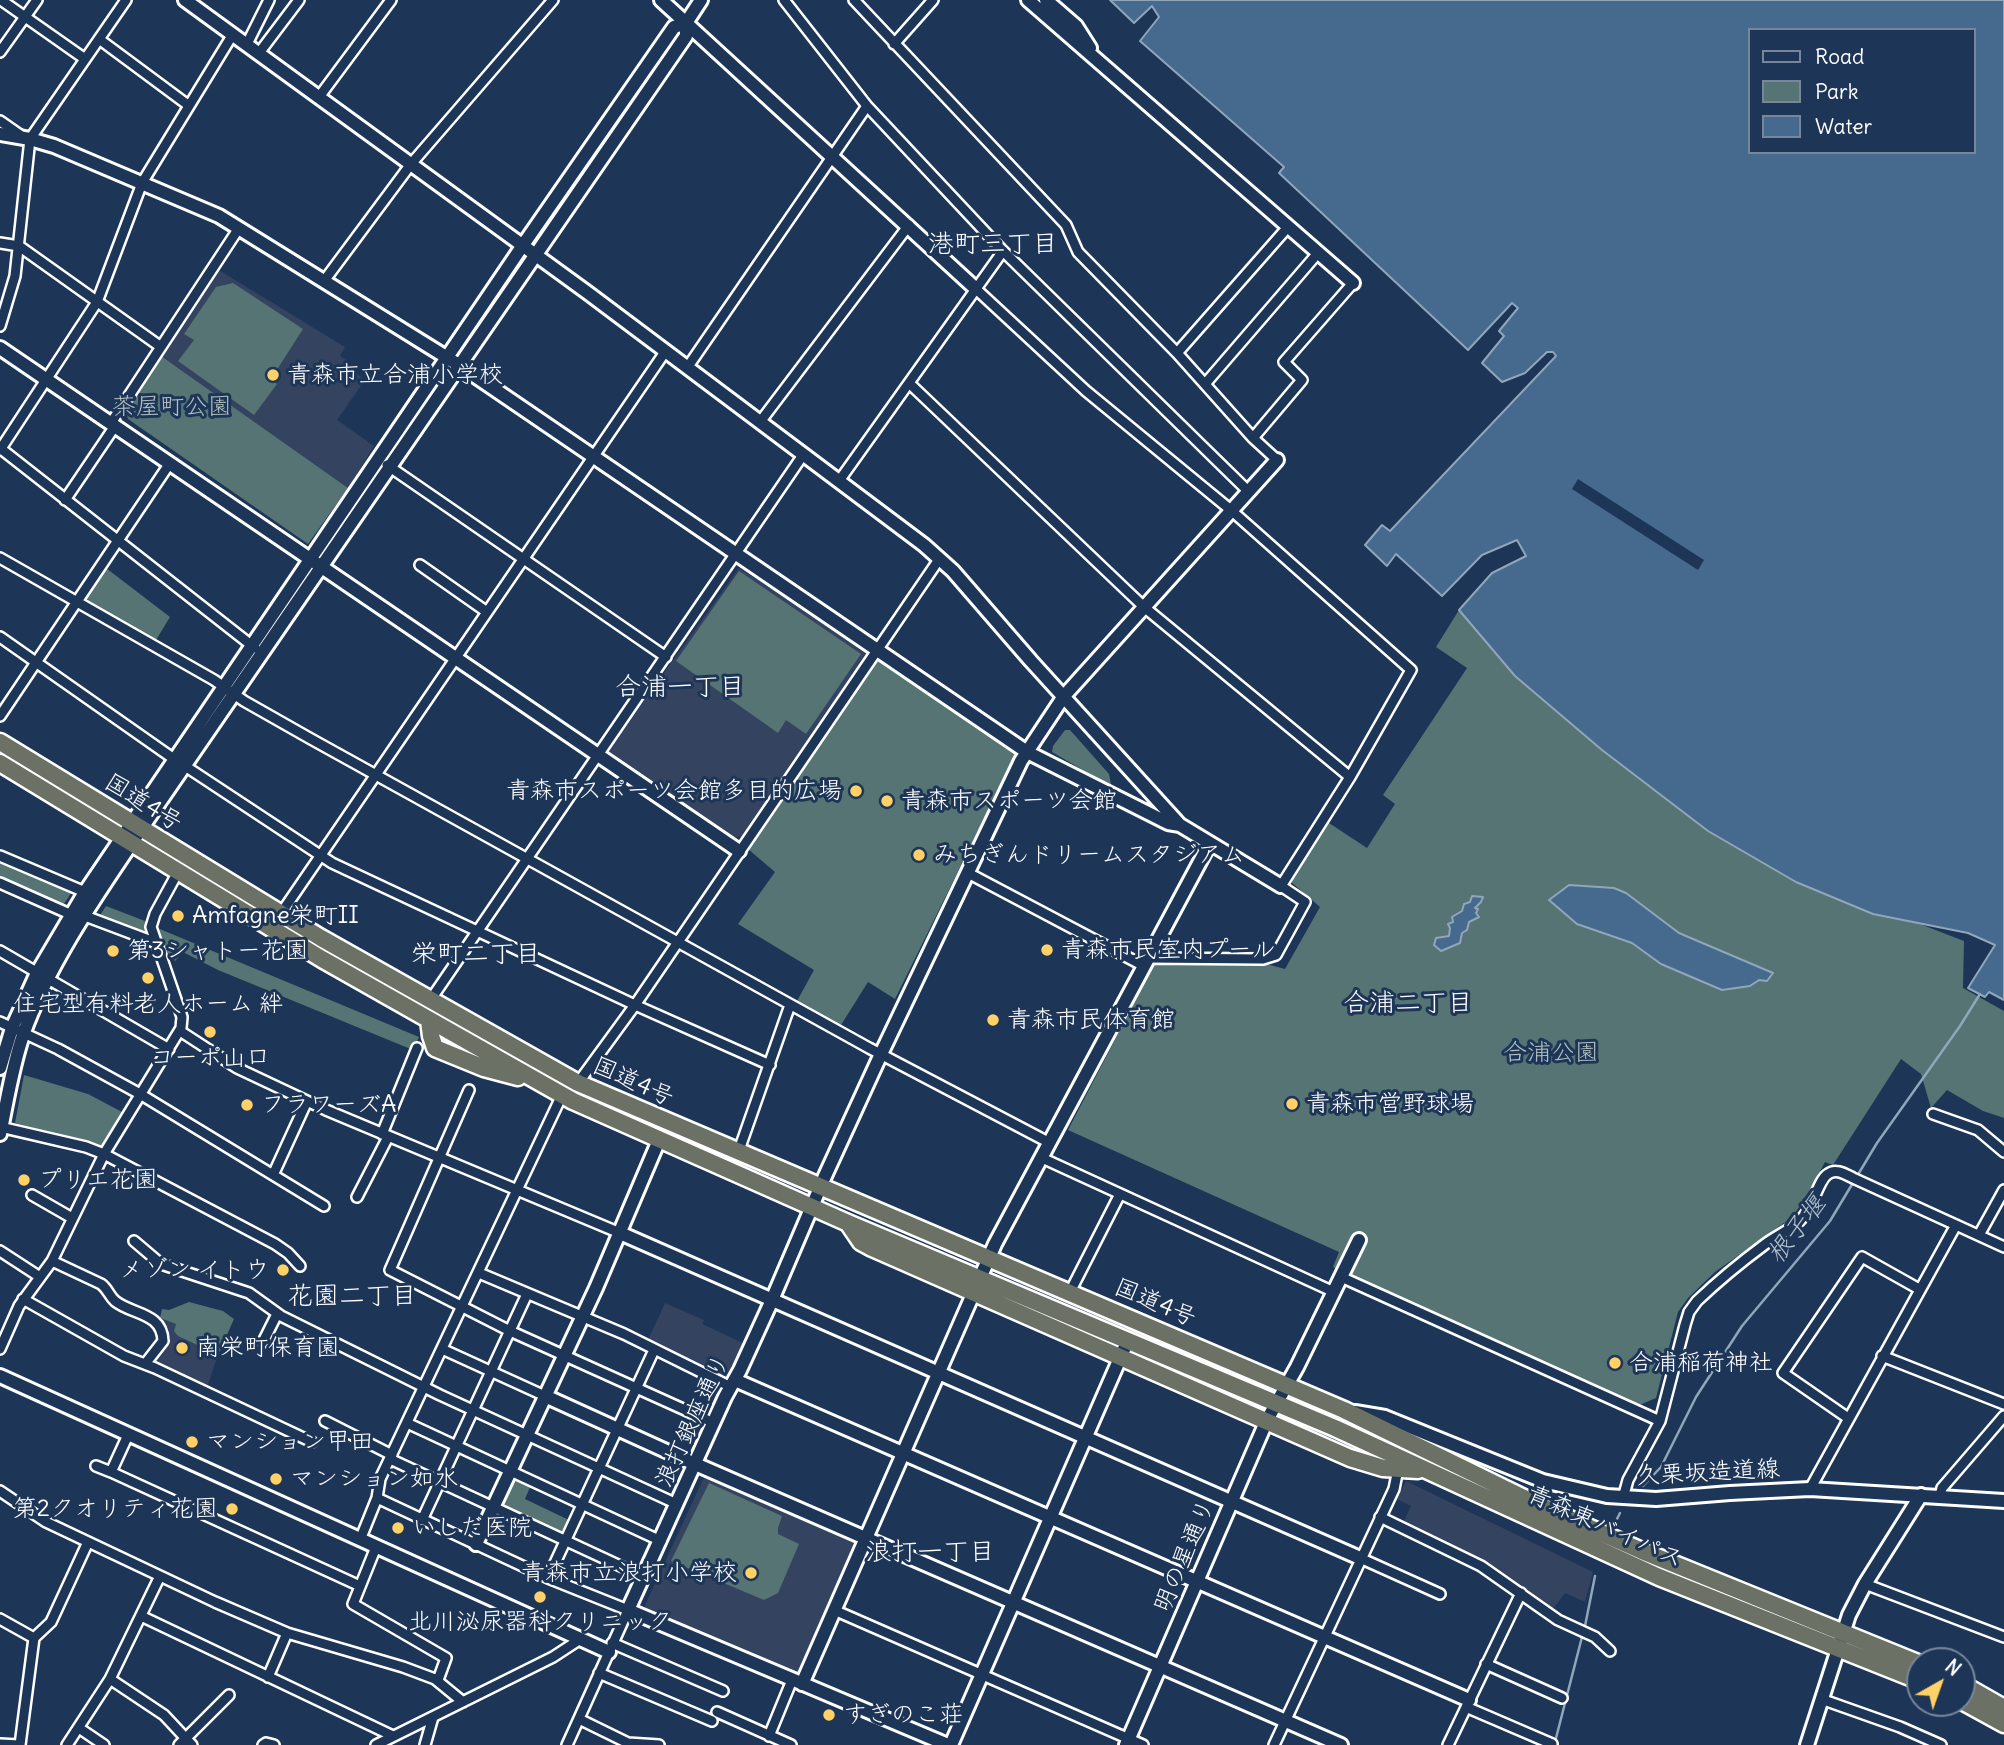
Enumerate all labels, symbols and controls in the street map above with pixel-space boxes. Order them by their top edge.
legend [1748,28,1976,154]
text: Road [1815,43,1864,70]
text: Park [1815,78,1858,105]
text: Water [1815,113,1872,140]
district label: 港町三丁目 [928,229,1058,261]
place label: 青森市立合浦小学校 [287,361,503,389]
marker: 青森市立合浦小学校 [265,367,281,383]
park label: 茶屋町公園 [112,393,232,421]
district label: 合浦一丁目 [615,672,745,704]
street label: 国道4号 [99,768,187,838]
place label: 青森市スポーツ会館多目的広場 [506,777,842,805]
marker: 青森市スポーツ会館多目的広場 [848,783,864,799]
place label: 青森市スポーツ会館 [901,787,1117,815]
marker: 青森市スポーツ会館 [879,793,895,809]
place label: みちぎんドリームスタジアム [933,841,1245,869]
marker: みちぎんドリームスタジアム [911,847,927,863]
place label: Amfagne栄町II [192,902,359,930]
marker: Amfagne栄町II [170,908,186,924]
place label: 青森市民室内プール [1061,936,1276,964]
place label: 第3シャトー花園 [127,937,309,965]
district label: 栄町二丁目 [411,939,541,971]
marker: 青森市民室内プール [1039,942,1055,958]
marker: 第3シャトー花園 [105,943,121,959]
marker: 住宅型有料老人ホーム 絆 [140,970,156,986]
district label: 合浦二丁目 [1343,988,1473,1020]
place label: 住宅型有料老人ホーム 絆 [13,990,283,1018]
place label: 青森市民体育館 [1007,1006,1175,1034]
marker: 青森市民体育館 [985,1012,1001,1028]
marker: コーポ山口 [202,1024,218,1040]
park label: 合浦公園 [1503,1039,1599,1067]
place label: コーポ山口 [150,1044,270,1072]
street label: 国道4号 [588,1051,678,1113]
place label: 青森市営野球場 [1306,1090,1474,1118]
place label: フラワーズA [261,1091,396,1119]
marker: 青森市営野球場 [1284,1096,1300,1112]
marker: フラワーズA [239,1097,255,1113]
place label: プリエ花園 [38,1166,158,1194]
marker: プリエ花園 [16,1172,32,1188]
water label: 根子堰 [1761,1190,1833,1270]
place label: メゾン イトウ [119,1256,269,1284]
marker: メゾン イトウ [275,1262,291,1278]
street label: 国道4号 [1110,1273,1200,1333]
district label: 花園二丁目 [287,1281,417,1313]
place label: 南栄町保育園 [196,1334,340,1362]
marker: 南栄町保育園 [174,1340,190,1356]
place label: 合浦稲荷神社 [1629,1349,1773,1377]
street label: 浪打銀座通り [650,1350,736,1492]
marker: 合浦稲荷神社 [1607,1355,1623,1371]
place label: マンション甲田 [206,1428,374,1456]
marker: マンション甲田 [184,1434,200,1450]
street label: 久栗坂造道線 [1635,1455,1781,1491]
place label: マンション如水 [290,1465,458,1493]
marker: マンション如水 [268,1471,284,1487]
street label: 青森東バイパス [1522,1480,1688,1574]
place label: 第2クオリティ花園 [13,1495,218,1523]
street label: 明の星通り [1148,1495,1222,1617]
marker: 第2クオリティ花園 [224,1501,240,1517]
place label: いしだ医院 [412,1514,532,1542]
marker: いしだ医院 [390,1520,406,1536]
district label: 浪打一丁目 [865,1537,995,1569]
place label: 青森市立浪打小学校 [521,1559,737,1587]
marker: 青森市立浪打小学校 [743,1565,759,1581]
marker: 北川泌尿器科クリニック [532,1589,548,1605]
place label: 北川泌尿器科クリニック [408,1608,672,1636]
north arrow [1906,1647,1976,1717]
text: N [1940,1654,1966,1681]
place label: すぎのこ荘 [843,1701,963,1729]
marker: すぎのこ荘 [821,1707,837,1723]

